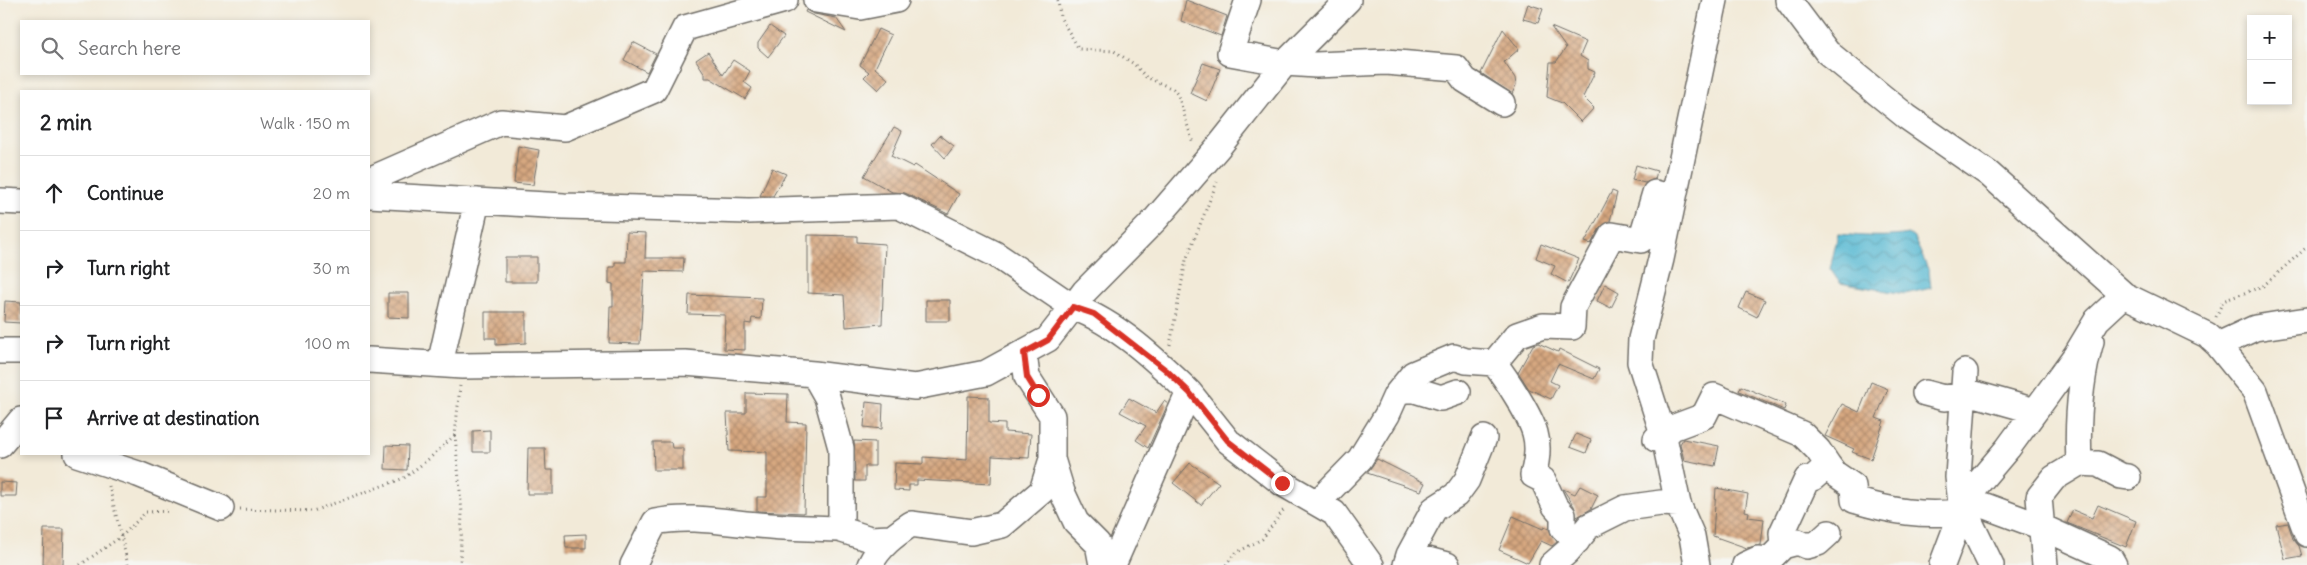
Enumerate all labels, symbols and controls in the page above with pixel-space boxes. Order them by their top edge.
map controls [2247,15,2292,105]
button: + [2247,15,2292,60]
search box [20,20,370,75]
icon: search [38,34,66,62]
text: Search here [78,36,181,60]
button: − [2247,60,2292,105]
text: 2 min [40,109,92,136]
text: Walk · 150 m [260,113,350,133]
icon: ahead [40,179,68,207]
text: Continue [87,181,164,205]
text: 20 m [313,183,350,203]
icon: right [40,254,68,282]
text: Turn right [87,256,170,280]
text: 30 m [313,258,350,278]
icon: right [40,329,68,357]
text: Turn right [87,331,170,355]
text: 100 m [305,333,350,353]
route start [1027,384,1050,407]
icon: arrive [40,404,68,432]
text: Arrive at destination [87,406,260,430]
route end [1271,472,1294,495]

